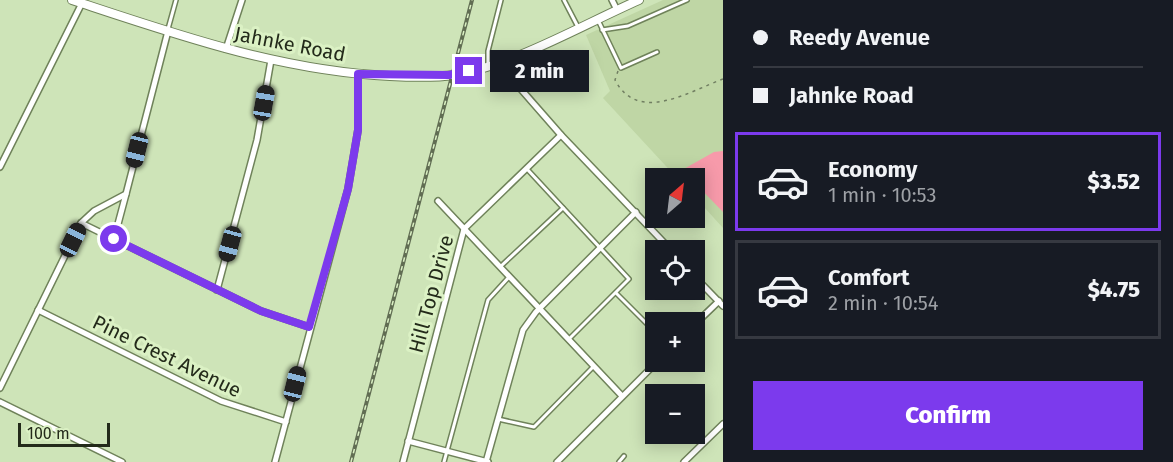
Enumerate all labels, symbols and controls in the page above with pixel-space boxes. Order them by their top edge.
street label: Jahnke Road [232,21,348,67]
text: Reedy Avenue [789,24,930,51]
callout: 2 min [490,50,589,92]
route end [455,57,482,84]
text: 2 min [515,59,564,83]
text: Jahnke Road [789,82,914,109]
car [252,84,276,122]
car [124,130,150,170]
icon: car [756,155,810,209]
text: Economy [828,156,917,183]
north arrow [645,168,705,228]
map controls [645,168,705,444]
text: $3.52 [1088,168,1140,195]
text: 1 min · 10:53 [828,183,936,207]
car [57,220,89,260]
car [217,224,243,264]
route start [100,225,127,252]
street label: Hill Top Drive [404,232,458,356]
button: locate [645,240,705,300]
icon: car [756,263,810,317]
text: Comfort [828,264,909,291]
text: $4.75 [1088,276,1140,303]
text: 2 min · 10:54 [828,291,938,315]
street label: Pine Crest Avenue [89,310,245,402]
button: + [645,312,705,372]
car [282,364,308,404]
button: Confirm [753,381,1143,450]
button: − [645,384,705,444]
scale bar [18,420,110,448]
text: 100 m [27,424,70,443]

